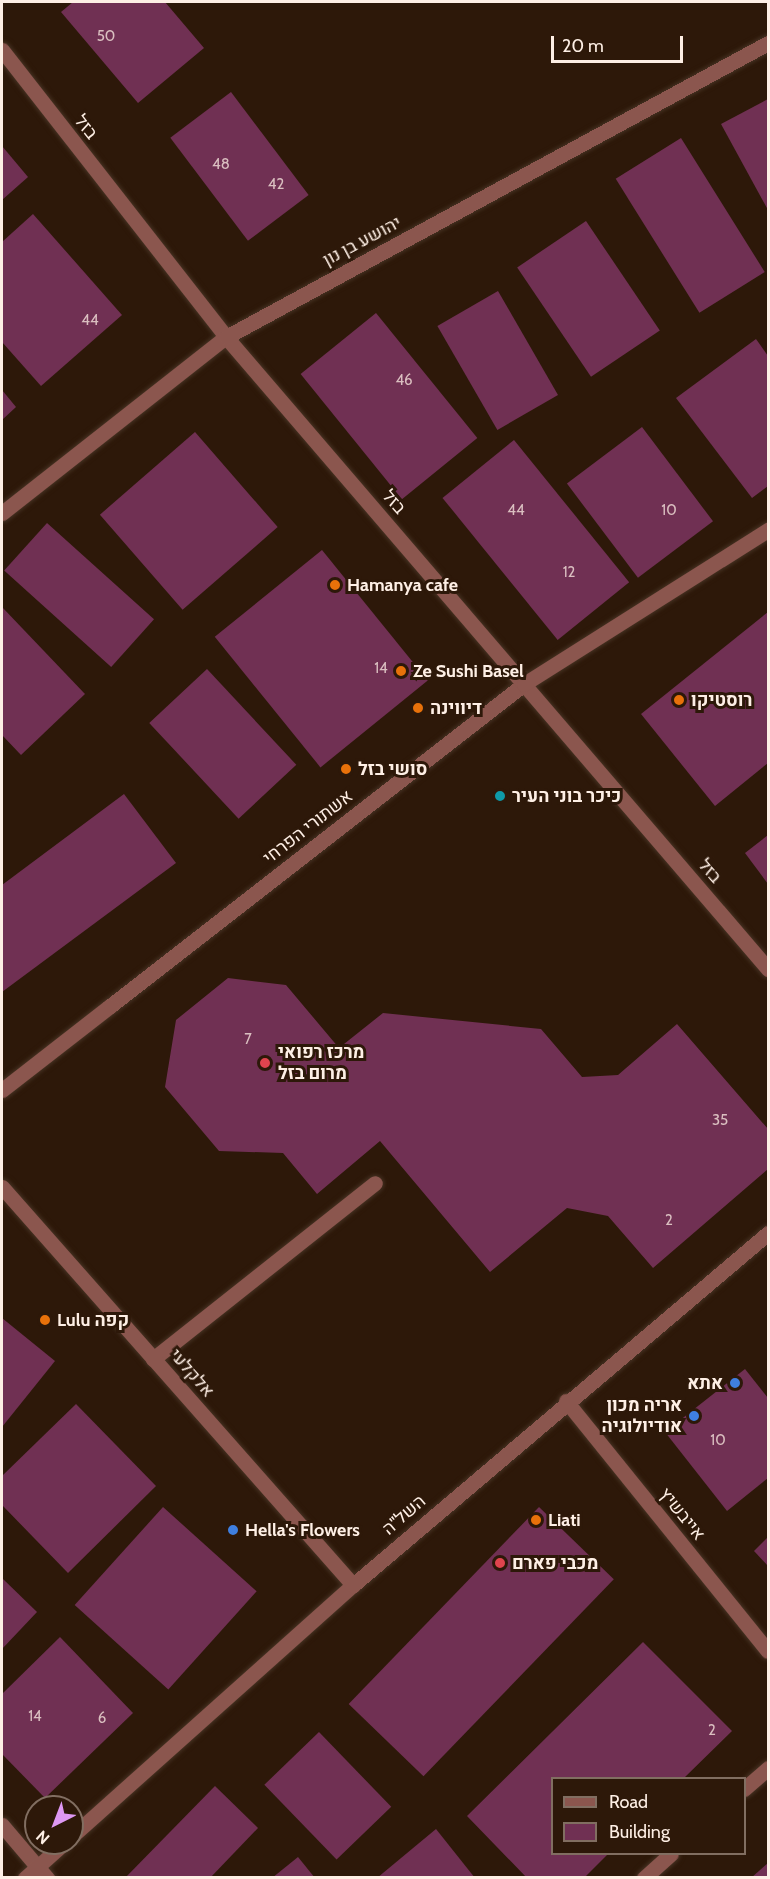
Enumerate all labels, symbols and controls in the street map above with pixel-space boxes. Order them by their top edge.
scale bar [554,24,686,62]
house number: 50 [97,28,115,46]
text: 20 m [562,35,604,57]
street label: בזל [70,110,102,144]
house number: 48 [212,156,230,174]
house number: 42 [268,176,284,194]
street label: יהושע בן נון [319,211,405,271]
house number: 44 [81,312,99,330]
house number: 46 [395,372,413,390]
street label: בזל [378,485,410,519]
house number: 44 [507,502,525,520]
house number: 10 [661,502,677,520]
house number: 12 [563,564,575,582]
place label: Hamanya cafe [347,574,458,596]
marker: Hamanya cafe [328,578,342,592]
house number: 14 [374,660,388,678]
place label: Ze Sushi Basel [413,660,524,682]
marker: Ze Sushi Basel [394,664,408,678]
place label: רוסטיקו [691,689,752,711]
marker: רוסטיקו [672,693,686,707]
place label: דיווינה [430,697,482,719]
marker: דיווינה [411,701,425,715]
place label: סושי בזל [358,758,427,780]
marker: סושי בזל [339,762,353,776]
street label: אשתורי הפרחי [259,785,357,869]
place label: כיכר בוני העיר [512,785,621,807]
marker: כיכר בוני העיר [493,789,507,803]
street label: בזל [694,854,726,888]
house number: 7 [244,1031,252,1049]
place label: מרכז רפואי מרום בזל [278,1042,364,1084]
marker: מרכז רפואי מרום בזל [256,1054,274,1072]
house number: 35 [712,1112,728,1130]
house number: 2 [665,1212,673,1230]
place label: Lulu קפה [57,1309,129,1331]
marker: Lulu קפה [38,1313,52,1327]
street label: אלקלעי [165,1344,219,1402]
place label: אתא [687,1372,723,1394]
marker: אתא [728,1376,742,1390]
place label: אריה מכון אודיולוגיה [602,1395,682,1438]
marker: אריה מכון אודיולוגיה [687,1409,701,1423]
house number: 10 [710,1432,726,1450]
street label: אייבשיץ [654,1483,710,1545]
street label: השל"ה [378,1490,430,1540]
place label: Liati [548,1509,581,1531]
marker: Liati [529,1513,543,1527]
place label: Hella's Flowers [245,1519,360,1541]
marker: Hella's Flowers [226,1523,240,1537]
place label: מכבי פארם [512,1552,598,1574]
marker: מכבי פארם [493,1556,507,1570]
house number: 14 [28,1708,42,1726]
house number: 6 [98,1710,106,1728]
house number: 2 [708,1722,716,1740]
legend [551,1777,746,1855]
text: Road [609,1791,648,1813]
north arrow [24,1795,84,1855]
text: Building [609,1821,670,1843]
text: N [32,1826,54,1848]

